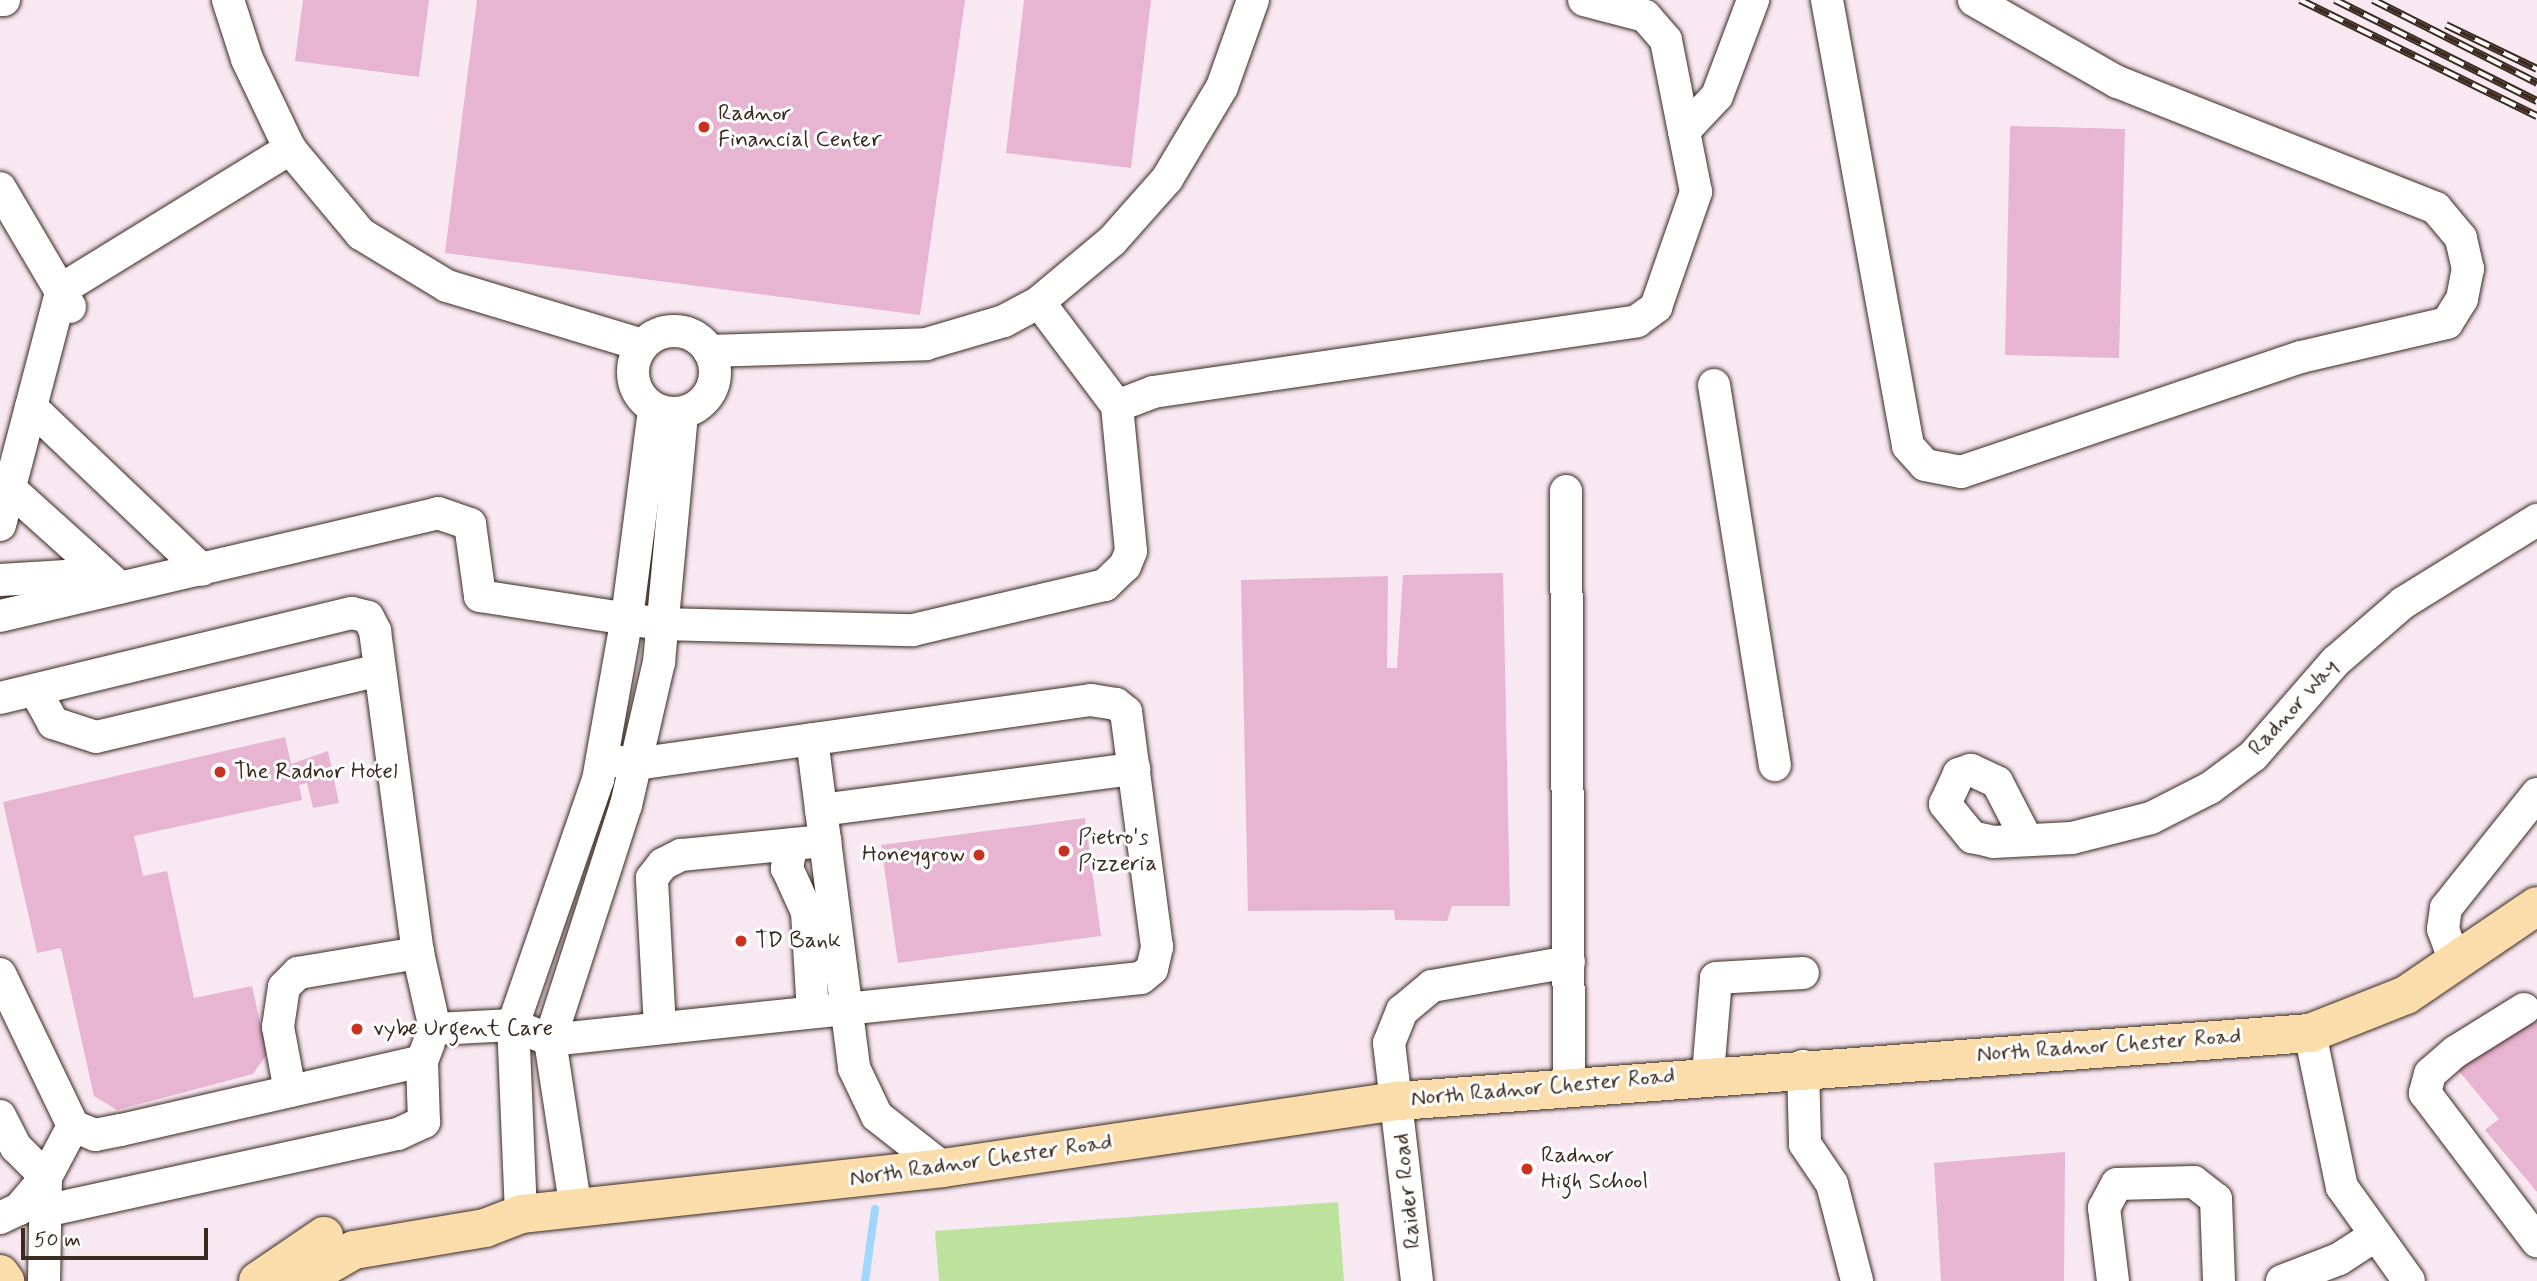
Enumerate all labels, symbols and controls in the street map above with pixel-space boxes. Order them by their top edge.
place label: Radnor Financial Center [718,100,886,154]
marker: Radnor Financial Center [696,119,712,135]
street label: Radnor Way [2242,653,2346,763]
place label: The Radnor Hotel [234,758,401,786]
marker: The Radnor Hotel [212,764,228,780]
place label: Pietro's Pizzeria [1078,824,1157,878]
place label: Honeygrow [862,841,965,869]
marker: Pietro's Pizzeria [1056,843,1072,859]
marker: Honeygrow [971,847,987,863]
place label: TD Bank [755,927,840,955]
marker: TD Bank [733,933,749,949]
place label: vybe Urgent Care [373,1015,555,1043]
marker: vybe Urgent Care [347,1019,367,1039]
street label: North Radnor Chester Road [1974,1023,2244,1069]
street label: North Radnor Chester Road [1408,1063,1678,1113]
street label: North Radnor Chester Road [846,1129,1116,1193]
street label: Raider Road [1388,1132,1428,1250]
place label: Radnor High School [1541,1142,1648,1196]
marker: Radnor High School [1519,1161,1535,1177]
scale bar [24,1214,212,1258]
text: 50 m [34,1226,81,1254]

